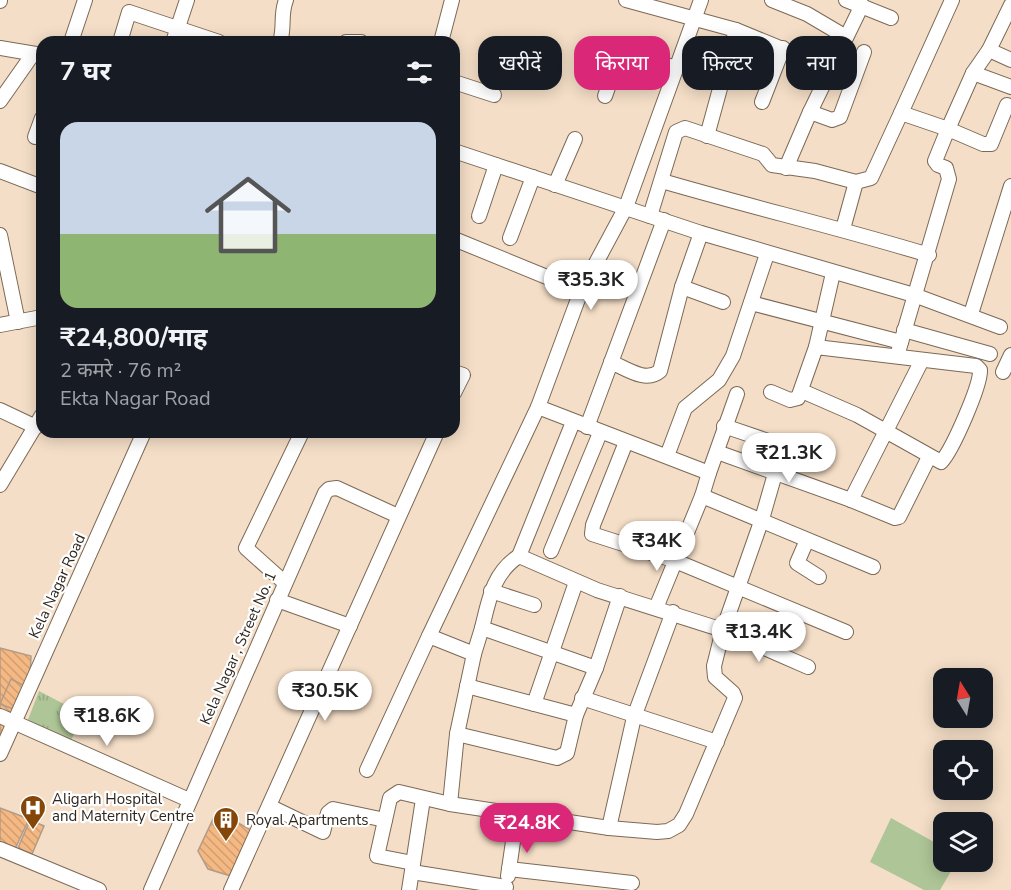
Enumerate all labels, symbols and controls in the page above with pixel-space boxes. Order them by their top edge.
chip: खरीदें [478,36,562,90]
chip: किराया [574,36,670,90]
chip: फ़िल्टर [682,36,774,90]
chip: नया [786,36,857,90]
text: 7 घर [60,54,111,89]
icon: filters [403,56,436,89]
icon: home [194,161,302,269]
pin: ₹35.3K [542,260,640,311]
text: ₹35.3K [558,266,624,293]
text: ₹24,800/माह [60,320,208,355]
text: 2 कमरे · 76 m² [60,357,181,384]
text: Ekta Nagar Road [60,385,211,412]
pin: ₹21.3K [740,433,838,484]
text: ₹21.3K [756,439,822,466]
pin: ₹34K [621,521,693,572]
text: ₹34K [632,527,682,554]
street label: Kela Nagar Road [24,530,90,642]
street label: Kela Nagar , Street No. 1 [195,568,281,728]
pin: ₹13.4K [710,612,808,663]
text: ₹13.4K [726,618,792,645]
north arrow [933,668,993,728]
map controls [933,668,993,872]
pin: ₹30.5K [276,671,374,722]
text: ₹30.5K [292,677,358,704]
pin: ₹18.6K [58,696,156,747]
text: ₹18.6K [74,702,140,729]
button: locate [933,740,993,800]
place label: Aligarh Hospital and Maternity Centre [52,789,194,826]
hospital icon: Aligarh Hospital and Maternity Centre [18,793,48,831]
pin: ₹24.8K [478,803,576,854]
building icon: Royal Apartments [211,805,241,843]
text: ₹24.8K [494,809,560,836]
place label: Royal Apartments [246,810,368,830]
button: layers [933,812,993,872]

